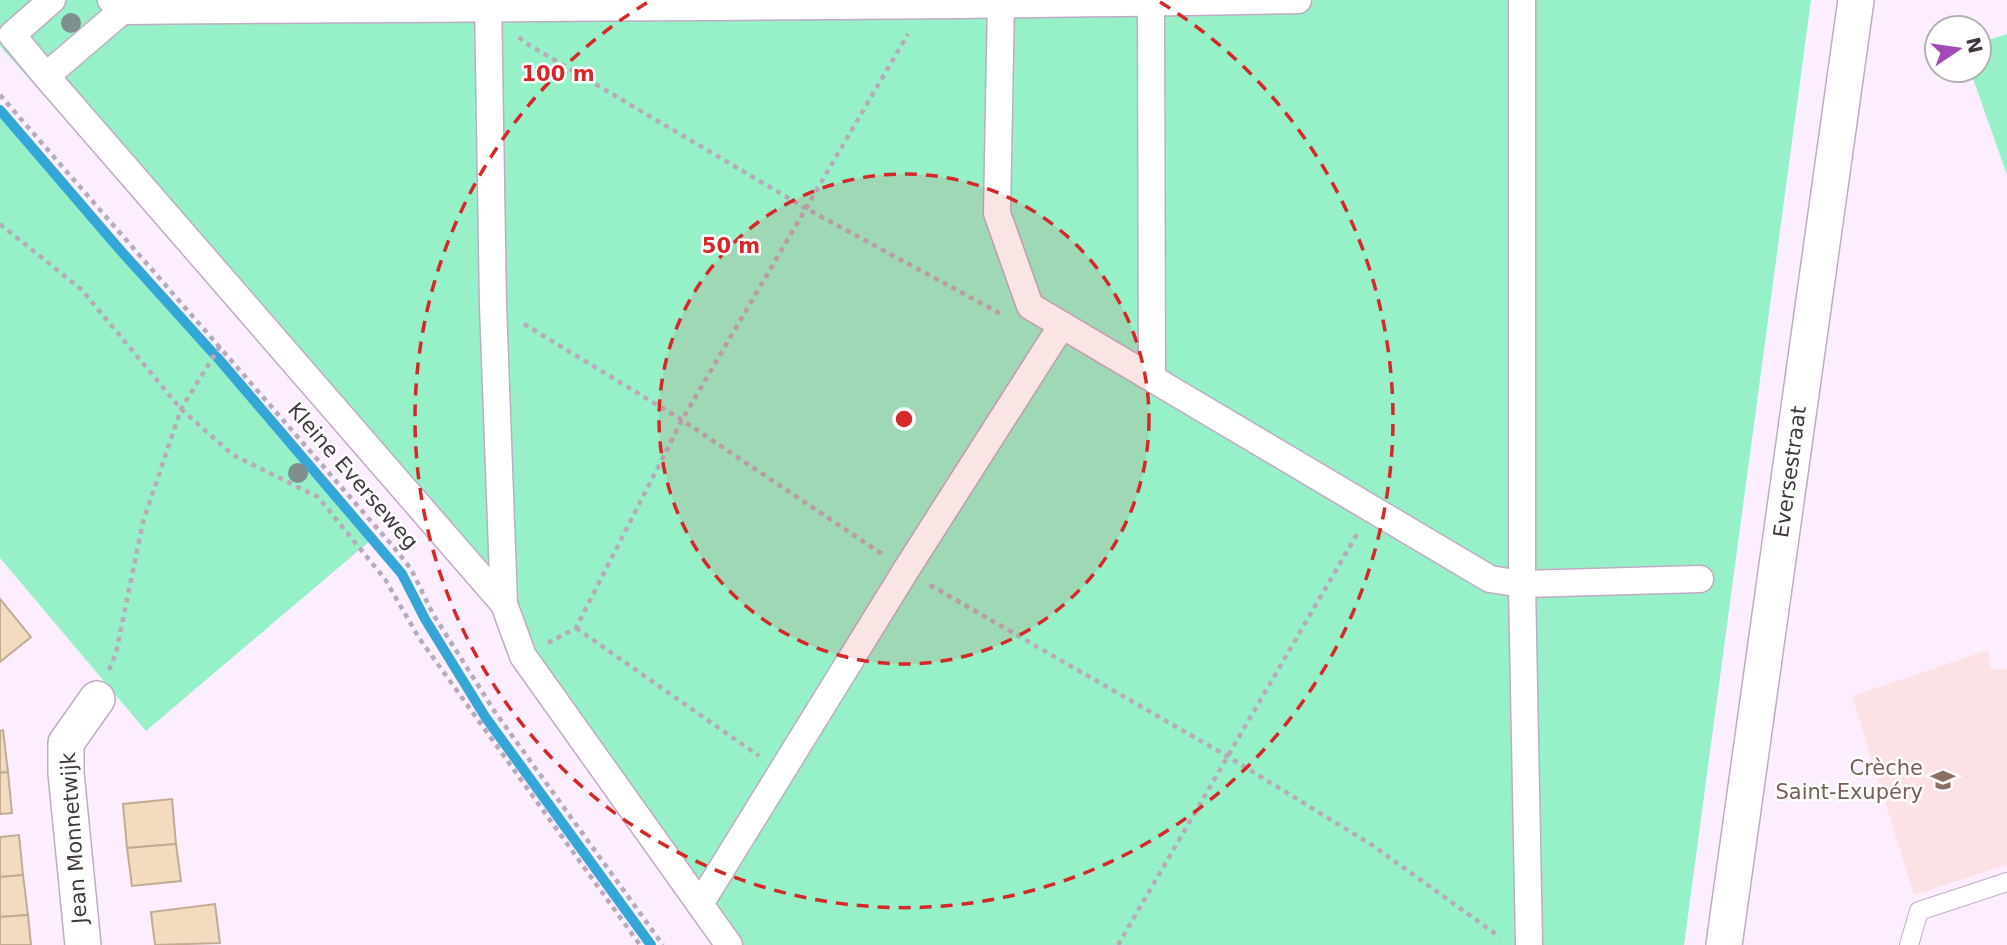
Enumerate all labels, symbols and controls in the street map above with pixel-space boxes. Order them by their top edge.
north arrow [1923,14,1993,84]
text: N [1962,35,1987,55]
text: 100 m [521,62,595,86]
text: 50 m [702,234,760,258]
street label: Kleine Everseweg [283,398,423,554]
street label: Eversestraat [1769,404,1811,539]
centre of rings [892,407,916,431]
street label: Jean Monnetwijk [56,751,92,926]
place label: Crèche Saint-Exupéry [1776,756,1923,804]
school or university icon: Crèche Saint-Exupéry [1929,766,1957,794]

